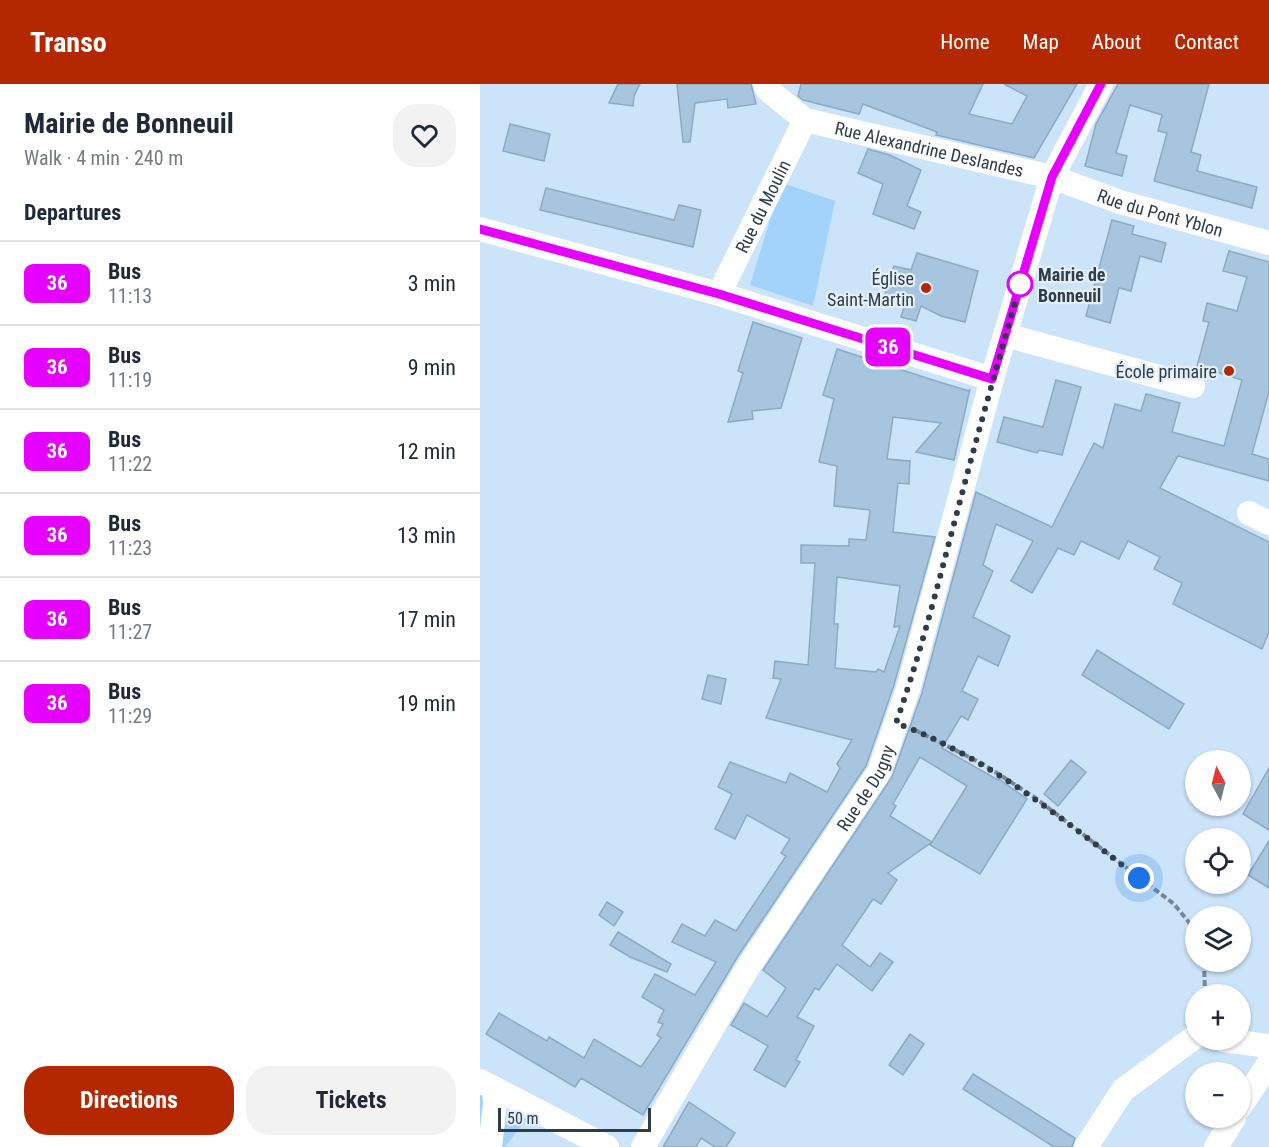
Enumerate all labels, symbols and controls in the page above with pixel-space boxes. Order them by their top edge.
text: Transo [30,26,107,59]
text: Home [940,30,990,54]
text: Map [1023,30,1059,54]
text: About [1092,30,1141,54]
text: Contact [1174,30,1239,54]
button: heart [393,104,456,167]
text: Mairie de Bonneuil [24,107,234,140]
street label: Rue Alexandrine Deslandes [833,117,1026,181]
text: Walk · 4 min · 240 m [24,146,183,170]
street label: Rue du Moulin [731,156,794,256]
street label: Rue du Pont Yblon [1094,184,1226,240]
text: Departures [24,200,121,225]
text: Bus [108,259,141,284]
place label: Mairie de Bonneuil [1038,264,1106,306]
place label: Église Saint-Martin [827,268,914,310]
text: 36 [46,271,68,295]
text: 3 min [408,271,456,296]
marker: Mairie de Bonneuil [1007,271,1033,297]
marker: Église Saint-Martin [919,281,933,295]
text: 11:13 [108,284,152,308]
line badge: 36 [861,328,915,366]
text: 36 [877,335,899,359]
text: Bus [108,343,141,368]
text: 36 [46,355,68,379]
text: 9 min [408,355,456,380]
place label: École primaire [1116,361,1217,382]
marker: École primaire [1222,364,1236,378]
text: 11:19 [108,368,152,392]
text: Bus [108,427,141,452]
text: 36 [46,439,68,463]
text: 12 min [397,439,456,464]
text: 11:22 [108,452,152,476]
text: Bus [108,511,141,536]
text: 36 [46,523,68,547]
text: 13 min [397,523,456,548]
text: 11:23 [108,536,152,560]
text: Bus [108,595,141,620]
text: 36 [46,607,68,631]
text: 17 min [397,607,456,632]
text: 11:27 [108,620,152,644]
text: Bus [108,679,141,704]
text: 36 [46,691,68,715]
text: 19 min [397,691,456,716]
text: 11:29 [108,704,152,728]
street label: Rue de Dugny [832,742,898,835]
north arrow [1185,750,1251,816]
map controls [1185,750,1251,1128]
button: locate [1185,828,1251,894]
your location [1124,863,1154,893]
button: layers [1185,906,1251,972]
button: + [1185,984,1251,1050]
button: − [1185,1062,1251,1128]
button: Directions [24,1066,234,1135]
button: Tickets [246,1066,456,1135]
scale bar [498,1105,651,1132]
text: 50 m [507,1109,539,1128]

